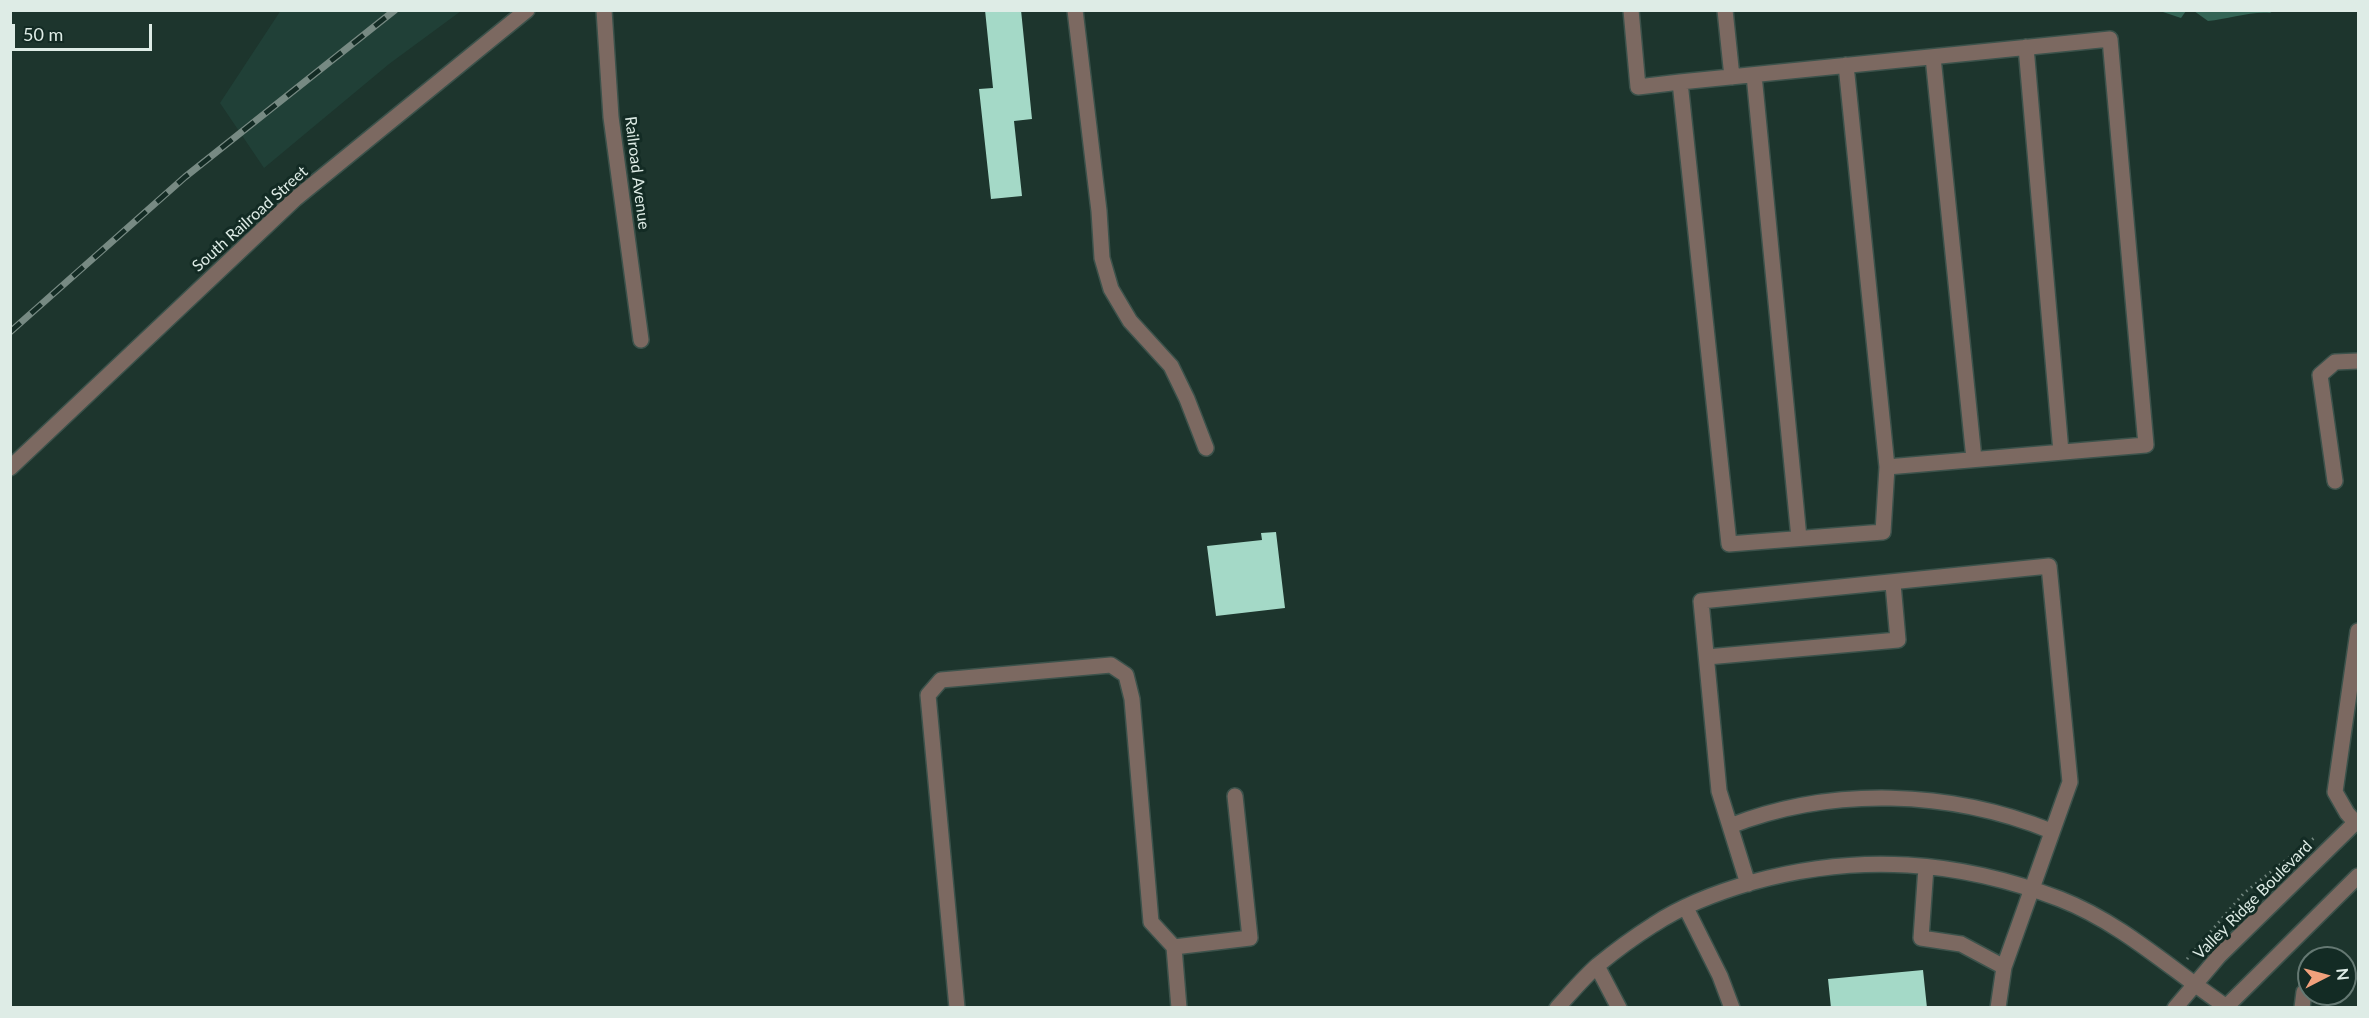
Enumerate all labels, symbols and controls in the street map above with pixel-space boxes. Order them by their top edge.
scale bar [15,12,154,50]
text: 50 m [23,23,63,45]
street label: Railroad Avenue [621,115,653,231]
street label: South Railroad Street [188,162,312,276]
street label: Valley Ridge Boulevard [2190,837,2316,963]
north arrow [2297,946,2357,1006]
text: N [2333,967,2354,981]

